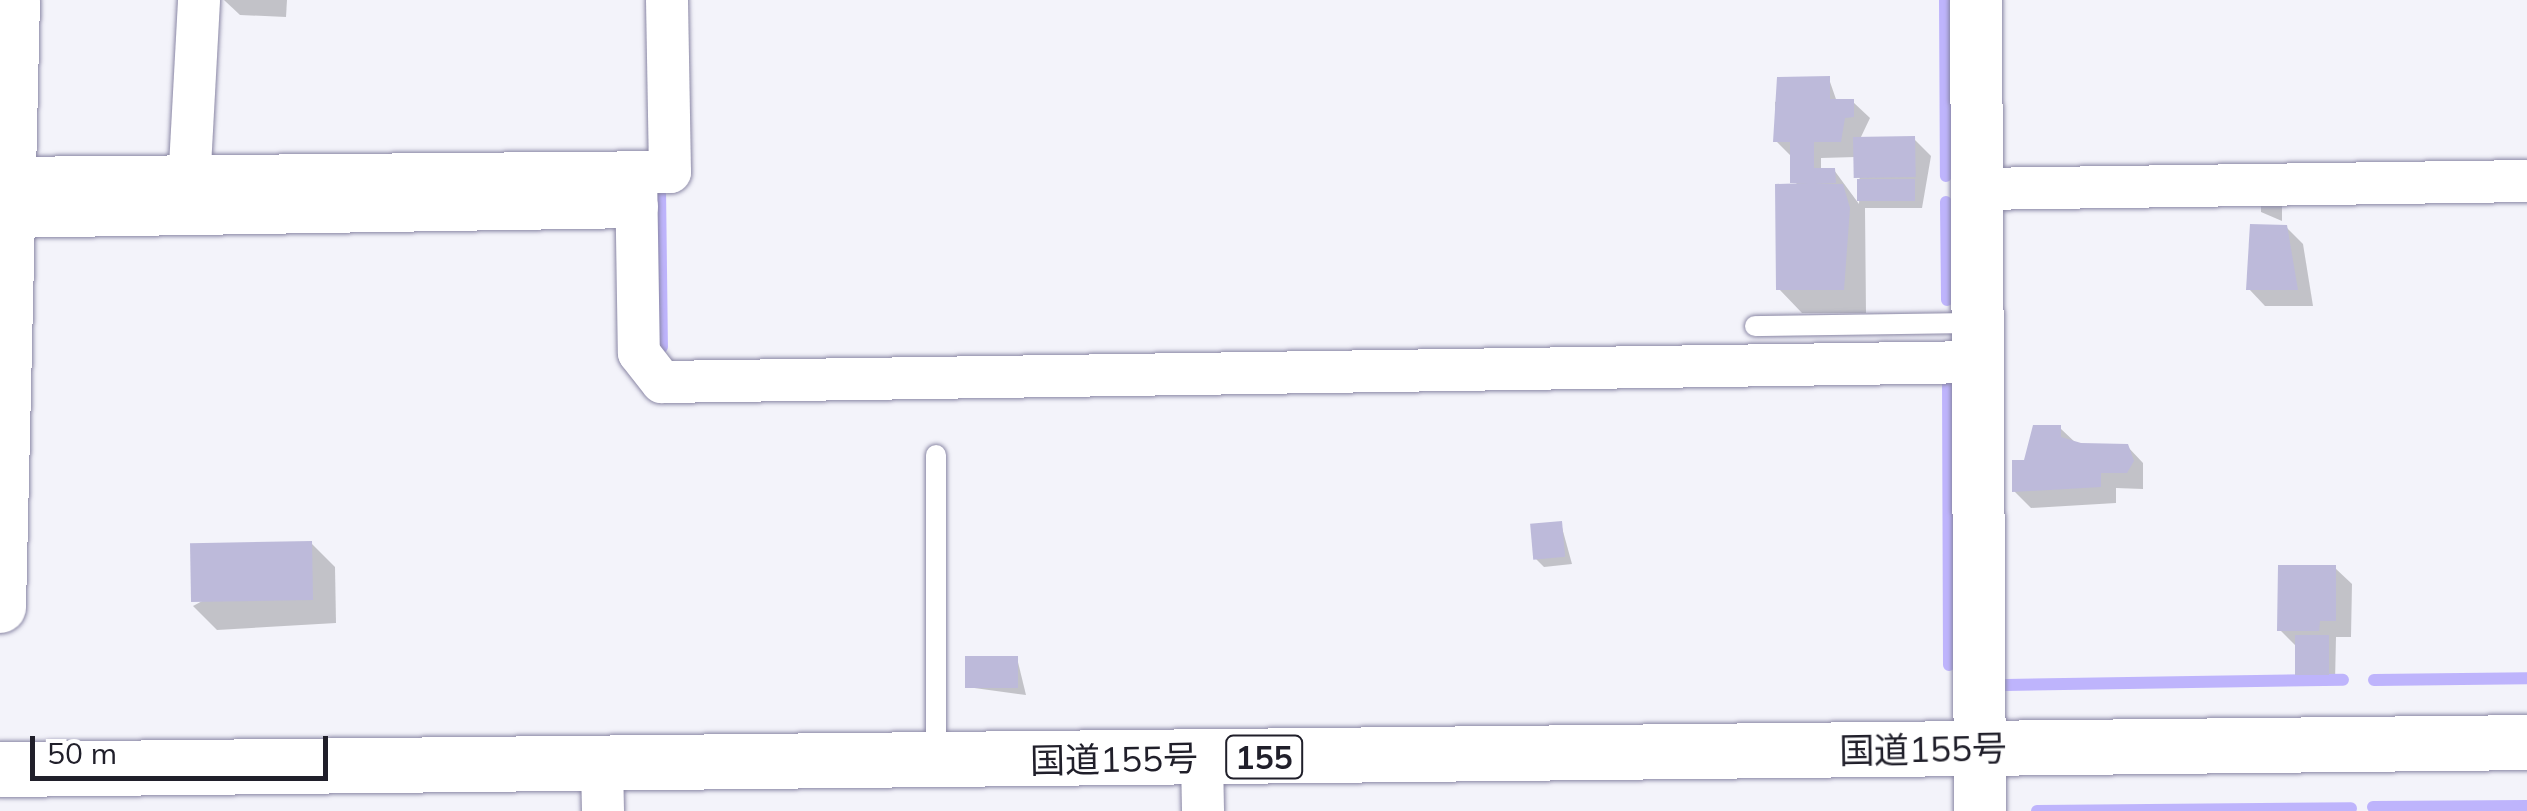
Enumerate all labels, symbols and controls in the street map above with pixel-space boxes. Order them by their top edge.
scale bar [35,716,332,778]
street label: 国道155号 [1839,727,2007,771]
road number: 155 [1224,730,1304,784]
text: 50 m [47,734,117,772]
street label: 国道155号 [1030,737,1198,781]

